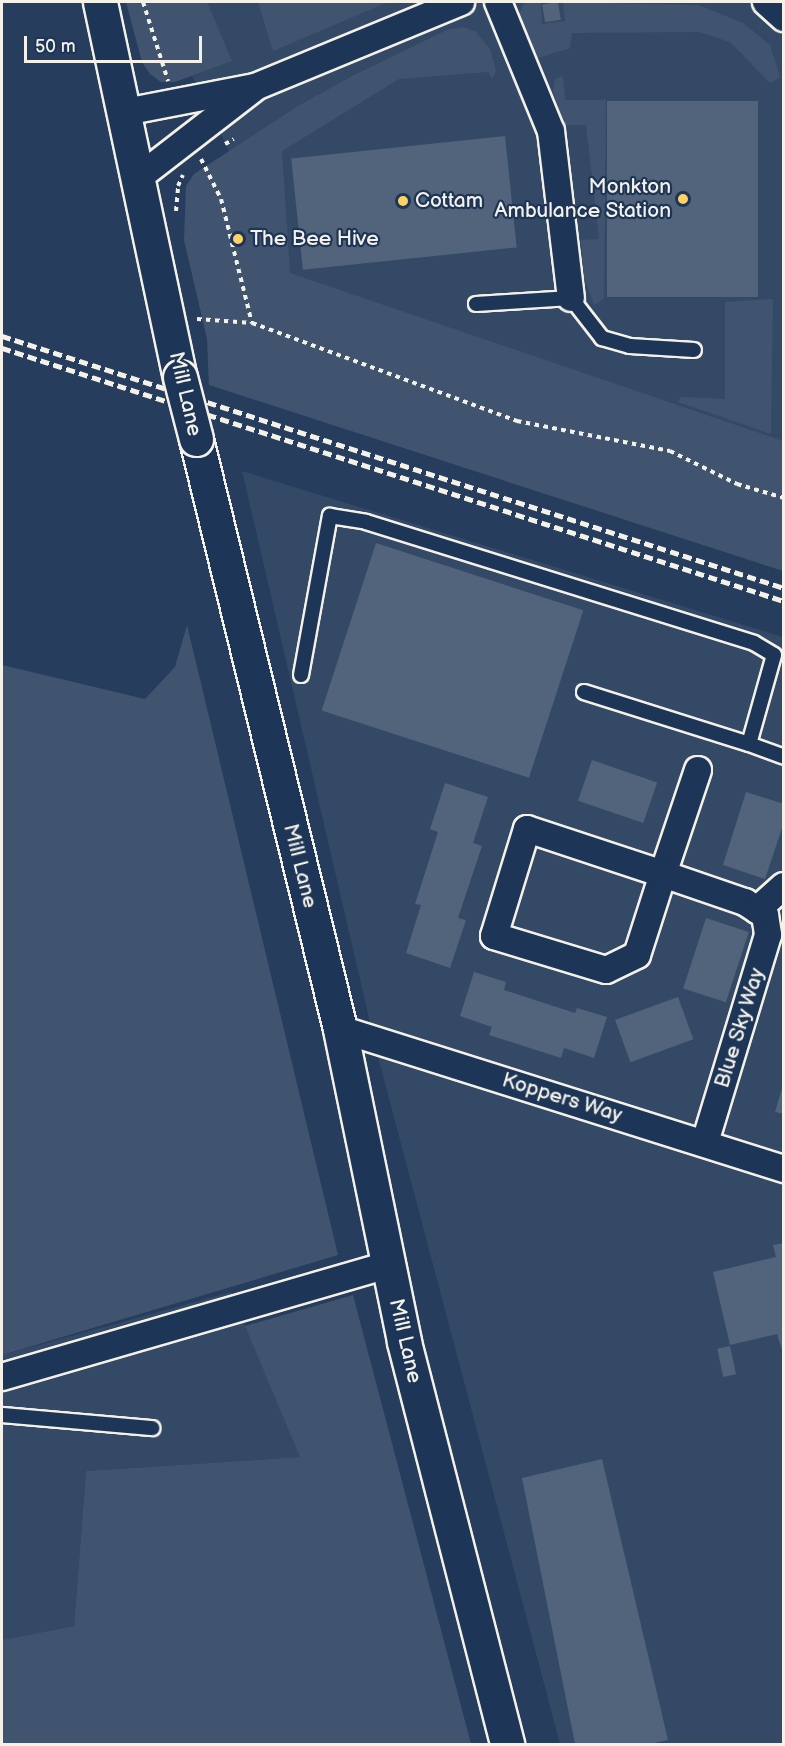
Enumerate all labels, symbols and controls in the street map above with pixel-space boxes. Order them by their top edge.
scale bar [27,24,206,62]
text: 50 m [35,36,76,57]
place label: Monkton Ambulance Station [494,174,671,224]
place label: Cottam [415,188,483,214]
marker: Monkton Ambulance Station [676,192,690,206]
marker: Cottam [396,194,410,208]
place label: The Bee Hive [250,226,379,252]
marker: The Bee Hive [231,232,245,246]
street label: Mill Lane [163,349,207,439]
street label: Mill Lane [277,821,323,911]
street label: Blue Sky Way [709,964,771,1092]
street label: Koppers Way [499,1068,625,1128]
street label: Mill Lane [383,1296,427,1386]

